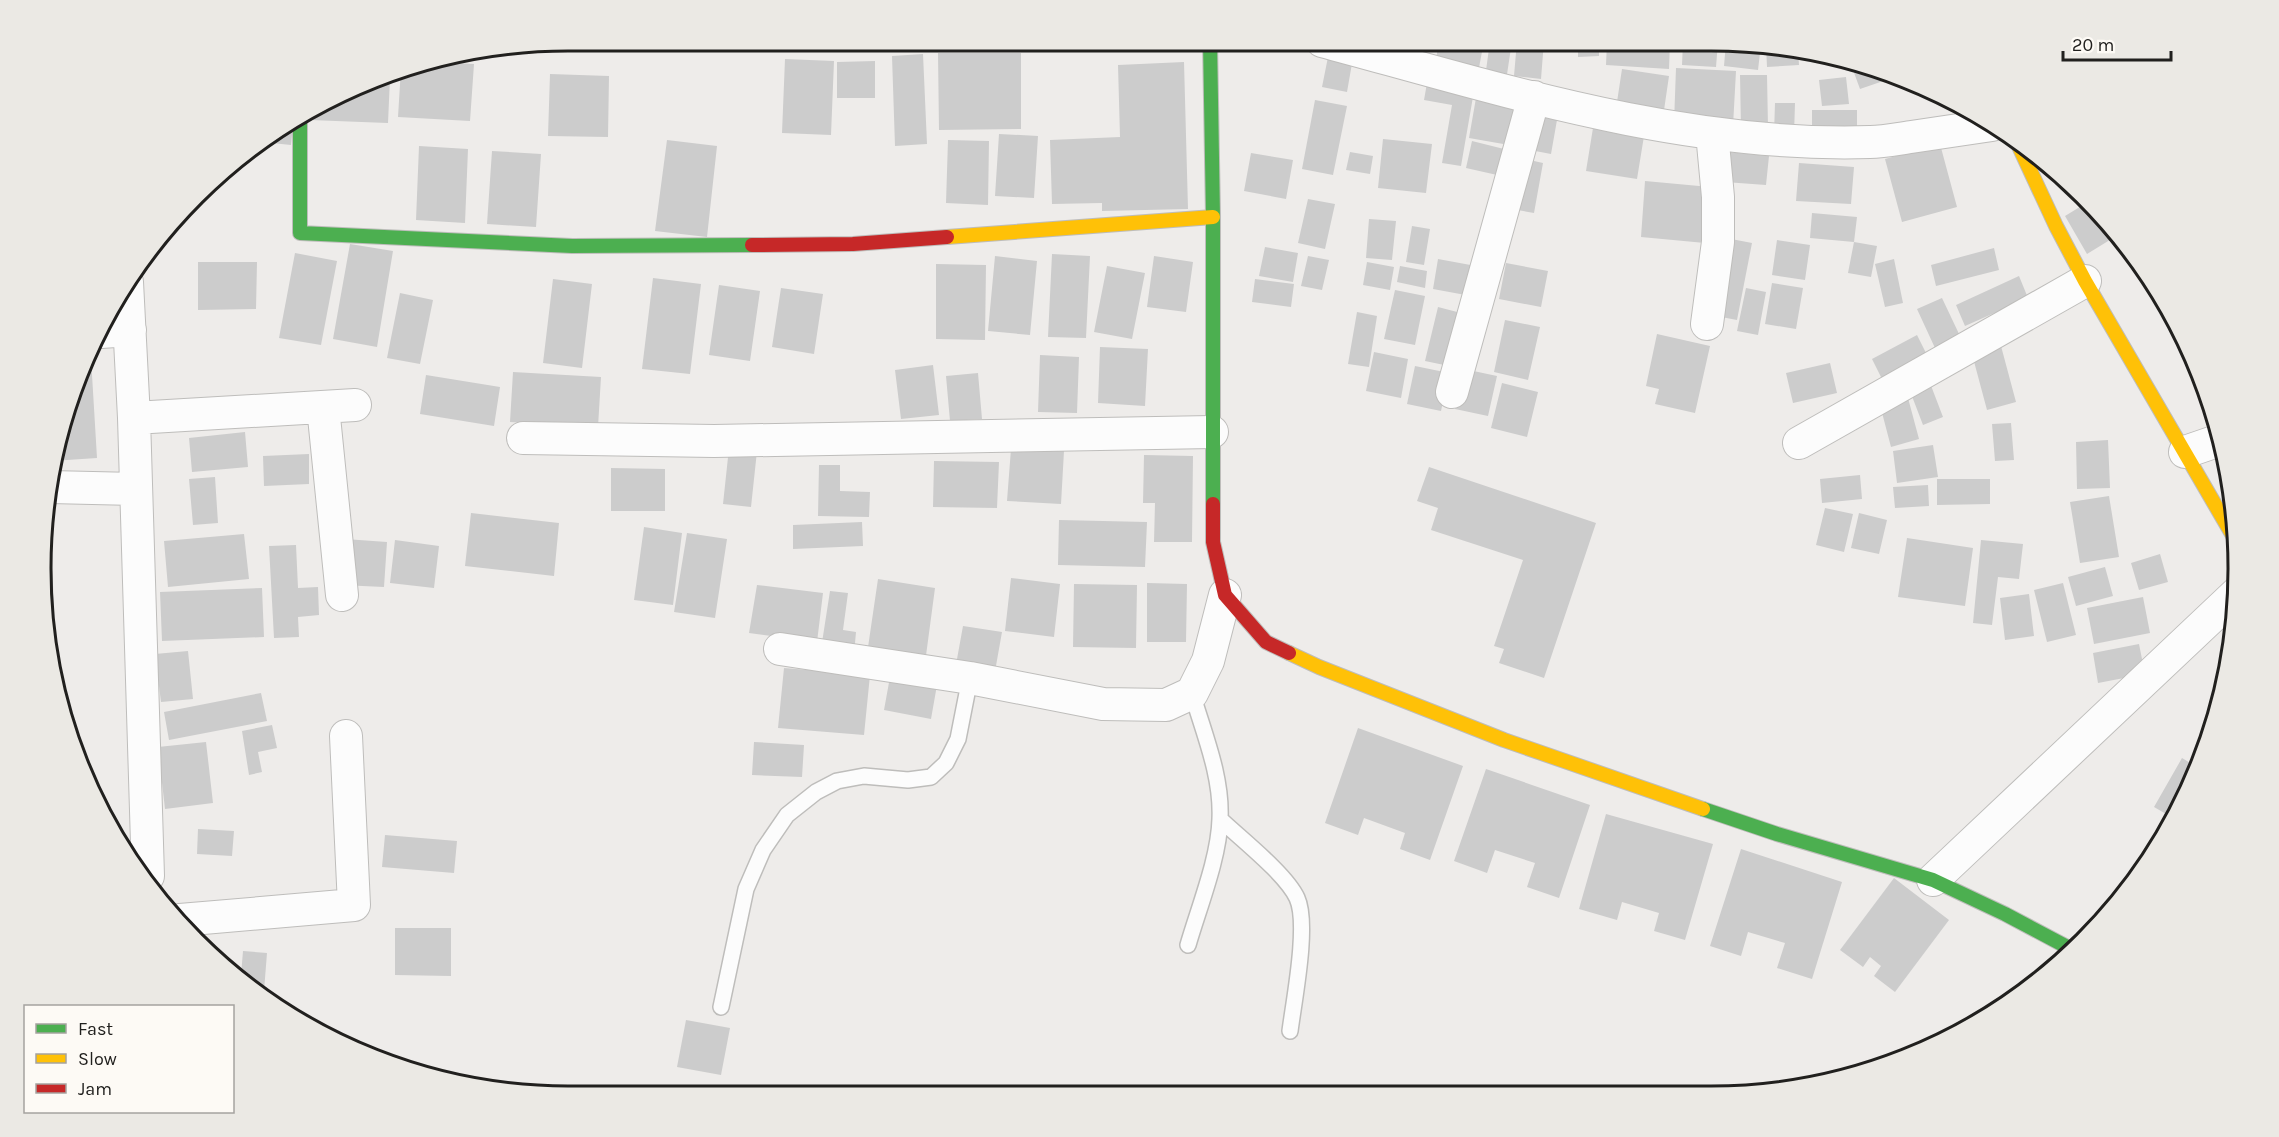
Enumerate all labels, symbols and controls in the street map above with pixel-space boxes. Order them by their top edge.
scale bar [2063,24,2171,62]
text: 20 m [2072,34,2114,56]
legend [24,1005,234,1113]
text: Fast [78,1018,113,1040]
text: Slow [78,1048,117,1070]
text: Jam [78,1078,112,1100]

